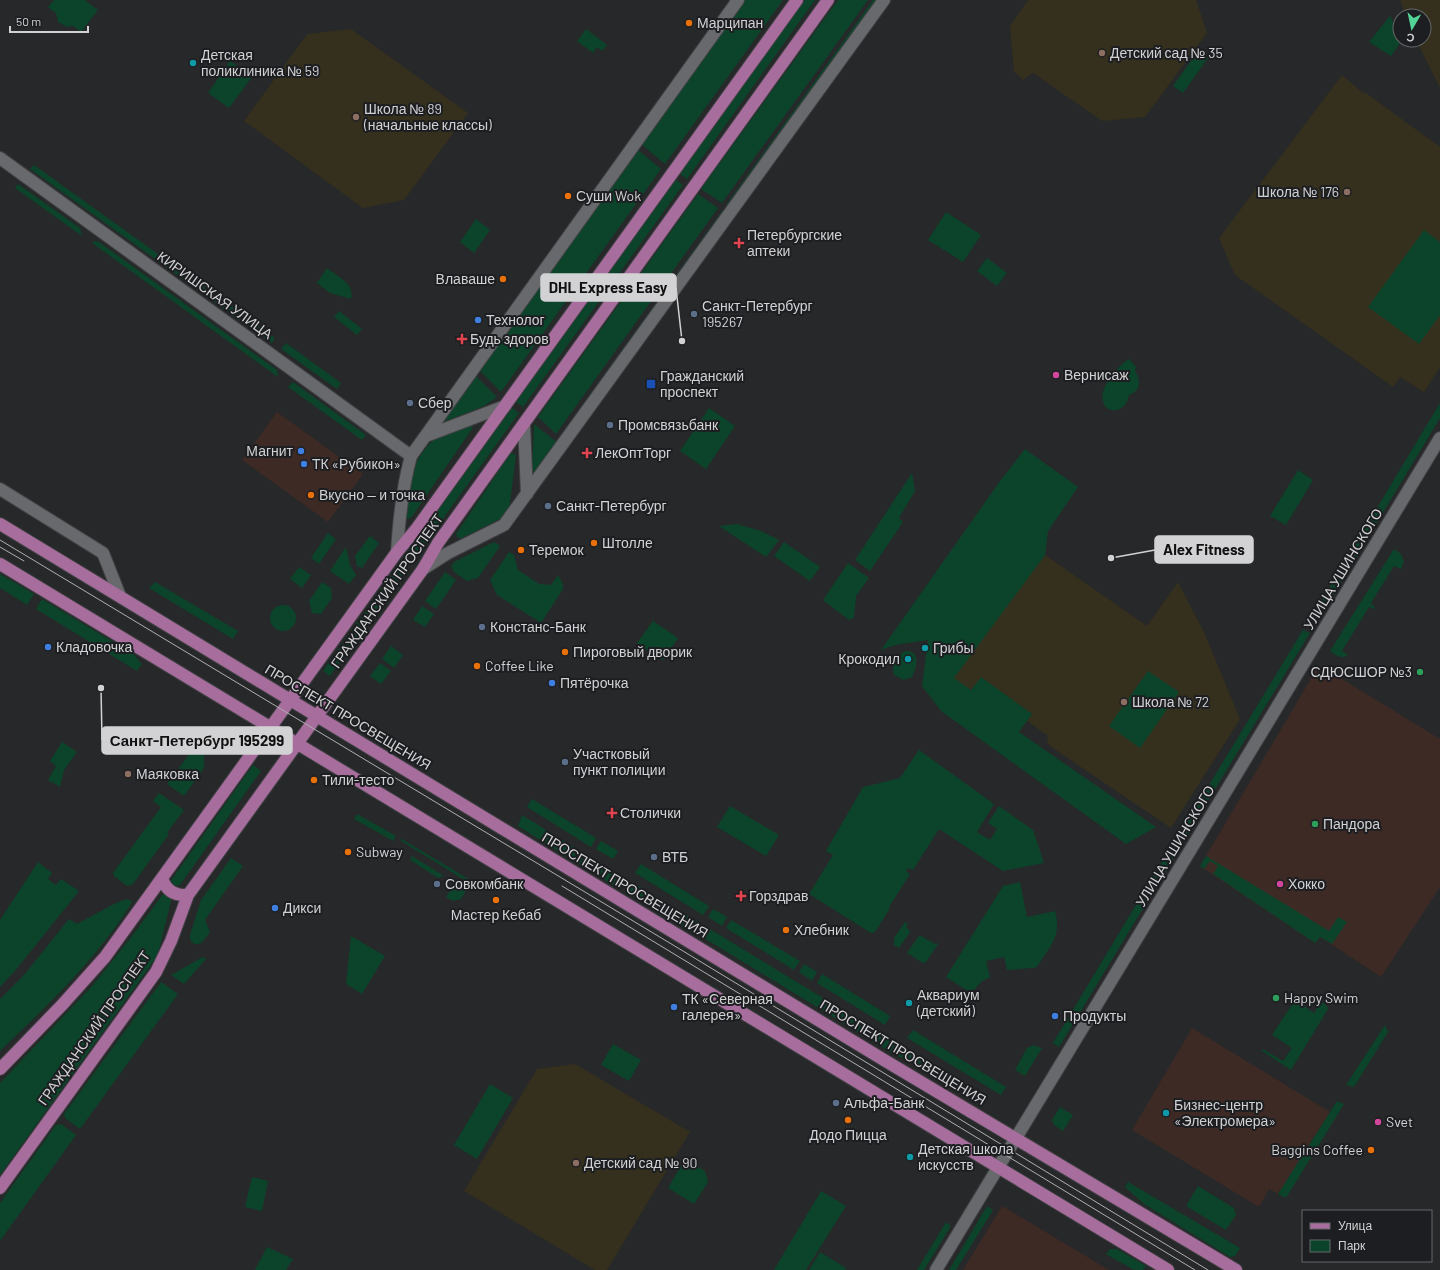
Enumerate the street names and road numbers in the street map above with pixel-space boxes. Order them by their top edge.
street label: КИРИШСКАЯ УЛИЦА [154,247,277,343]
street label: УЛИЦА УШИНСКОГО [1300,505,1386,633]
street label: ГРАЖДАНСКИЙ ПРОСПЕКТ [327,510,447,671]
street label: ПРОСПЕКТ ПРОСВЕЩЕНИЯ [262,660,434,773]
street label: УЛИЦА УШИНСКОГО [1132,782,1218,910]
street label: ПРОСПЕКТ ПРОСВЕЩЕНИЯ [539,828,711,941]
street label: ГРАЖДАНСКИЙ ПРОСПЕКТ [34,947,154,1108]
street label: ПРОСПЕКТ ПРОСВЕЩЕНИЯ [817,995,989,1108]

